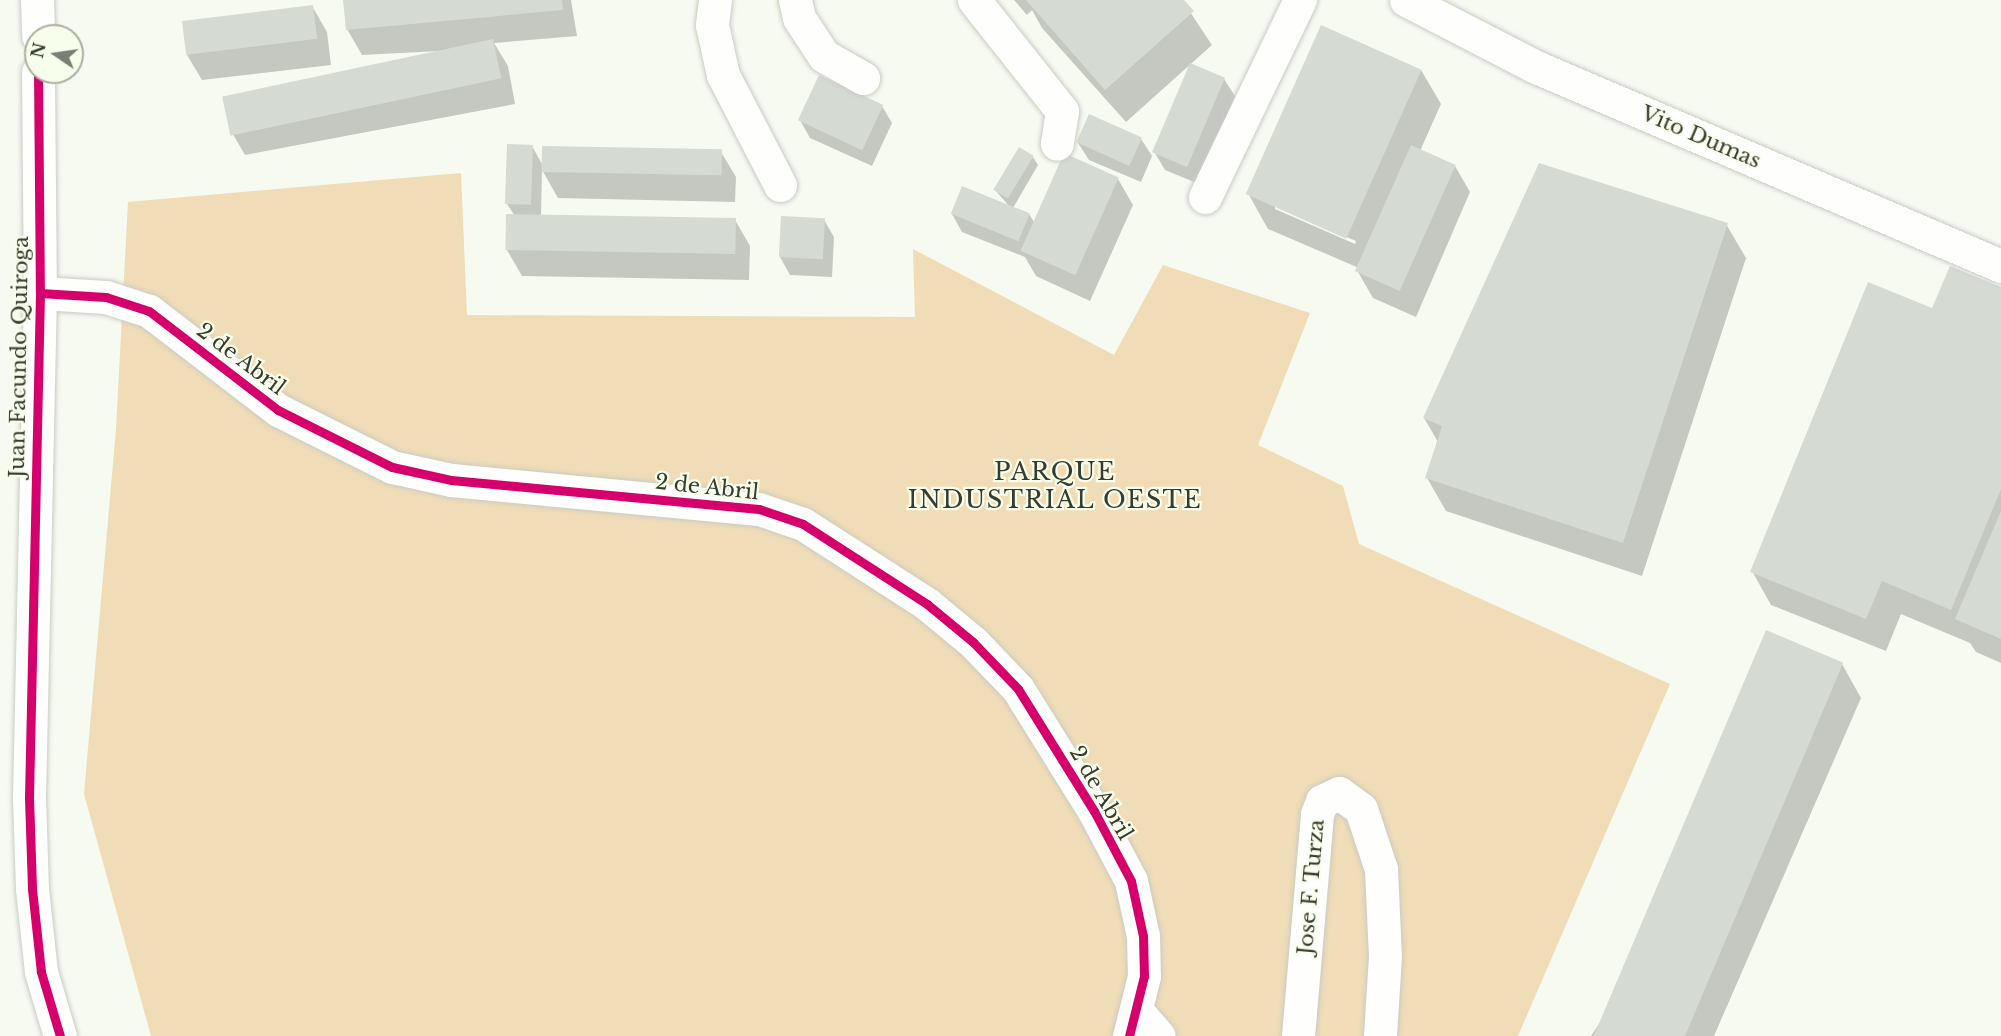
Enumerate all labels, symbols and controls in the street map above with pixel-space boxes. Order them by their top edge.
north arrow [24,24,84,84]
text: N [27,41,50,60]
street label: Vito Dumas [1637,100,1765,174]
street label: Juan Facundo Quiroga [4,236,34,478]
street label: 2 de Abril [191,317,291,401]
district label: PARQUE INDUSTRIAL OESTE [907,458,1203,514]
street label: 2 de Abril [653,469,761,505]
street label: 2 de Abril [1064,741,1138,845]
street label: Jose F. Turza [1293,818,1329,956]

